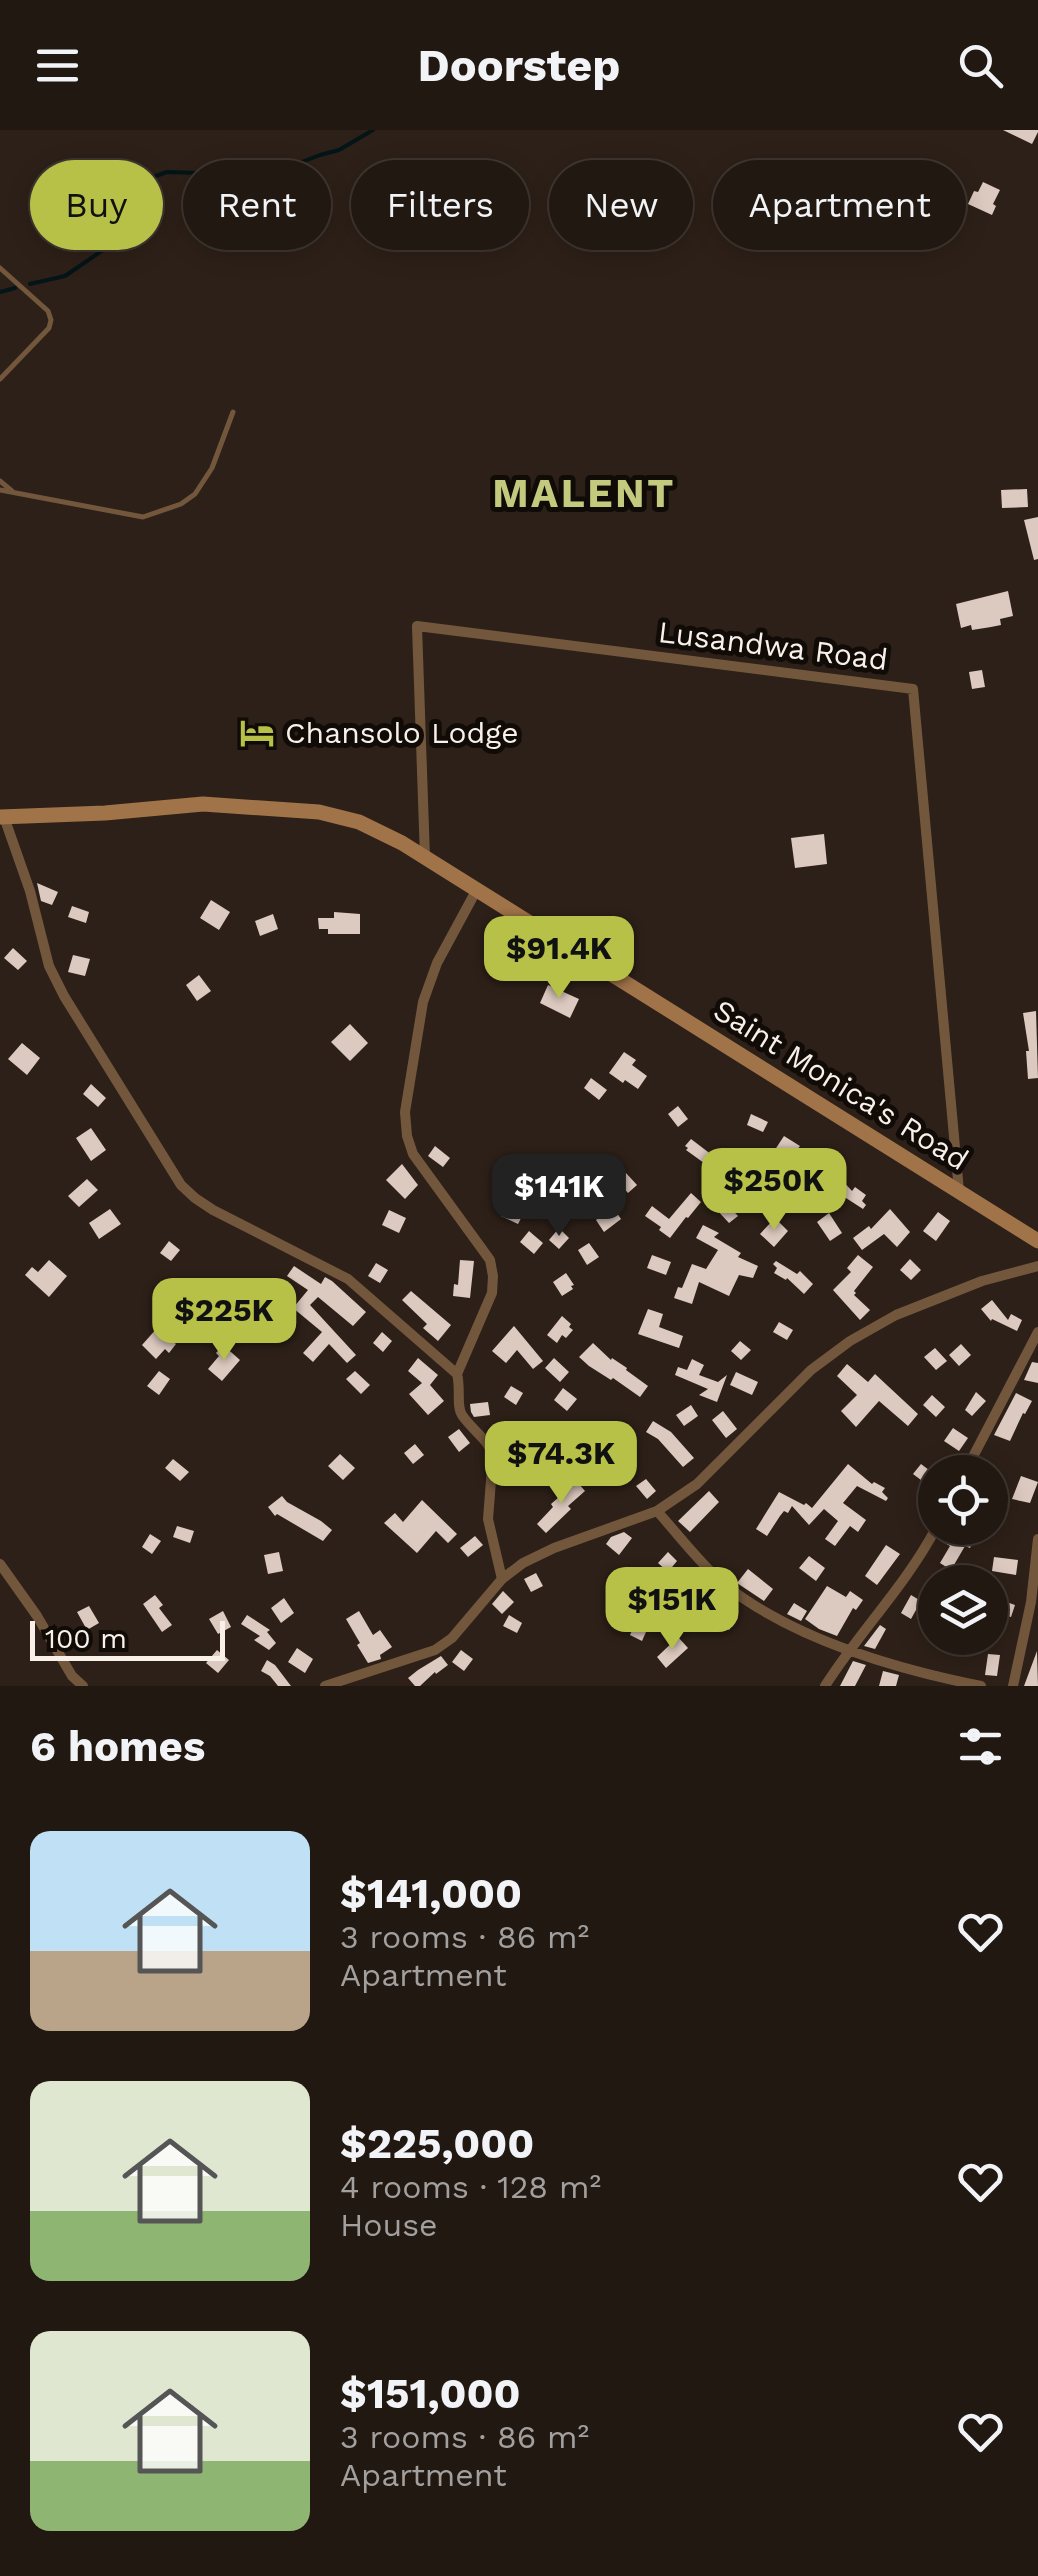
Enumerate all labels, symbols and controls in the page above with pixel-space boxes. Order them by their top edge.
icon: menu [30,38,85,93]
icon: search [953,38,1008,93]
text: Doorstep [417,39,621,92]
chip: Buy [30,160,163,250]
chip: Rent [183,160,331,250]
chip: Filters [351,160,529,250]
chip: New [549,160,693,250]
chip: Apartment [713,160,966,250]
district label: MALENT [492,470,676,517]
street label: Lusandwa Road [656,614,890,677]
hotel icon: Chansolo Lodge [238,714,276,752]
place label: Chansolo Lodge [285,715,519,750]
pin: $91.4K [478,916,640,1001]
text: $91.4K [506,929,612,967]
street label: Saint Monica's Road [708,992,975,1177]
pin: $250K [704,1148,844,1233]
pin: $141K [489,1154,629,1239]
text: $250K [723,1161,825,1199]
text: $141K [514,1167,604,1205]
pin: $225K [154,1278,294,1363]
text: $225K [174,1291,274,1329]
pin: $74.3K [480,1421,642,1506]
text: $74.3K [507,1434,615,1472]
map controls [918,1455,1008,1655]
button: locate [918,1455,1008,1545]
button: layers [918,1565,1008,1655]
pin: $151K [602,1567,742,1652]
text: $151K [628,1580,716,1618]
scale bar [30,1616,225,1661]
text: 100 m [45,1622,127,1655]
icon: filters [953,1719,1008,1774]
text: 6 homes [30,1722,205,1771]
text: $141,000 [340,1869,522,1918]
icon: home [110,1871,230,1991]
icon: heart [953,1904,1008,1959]
text: 3 rooms · 86 m² [340,1918,589,1956]
text: Apartment [340,1956,507,1994]
text: $225,000 [340,2119,534,2168]
icon: home [110,2121,230,2241]
icon: heart [953,2154,1008,2209]
text: 4 rooms · 128 m² [340,2168,601,2206]
text: House [340,2206,438,2244]
text: $151,000 [340,2369,521,2418]
icon: home [110,2371,230,2491]
icon: heart [953,2404,1008,2459]
text: 3 rooms · 86 m² [340,2418,589,2456]
text: Apartment [340,2456,507,2494]

